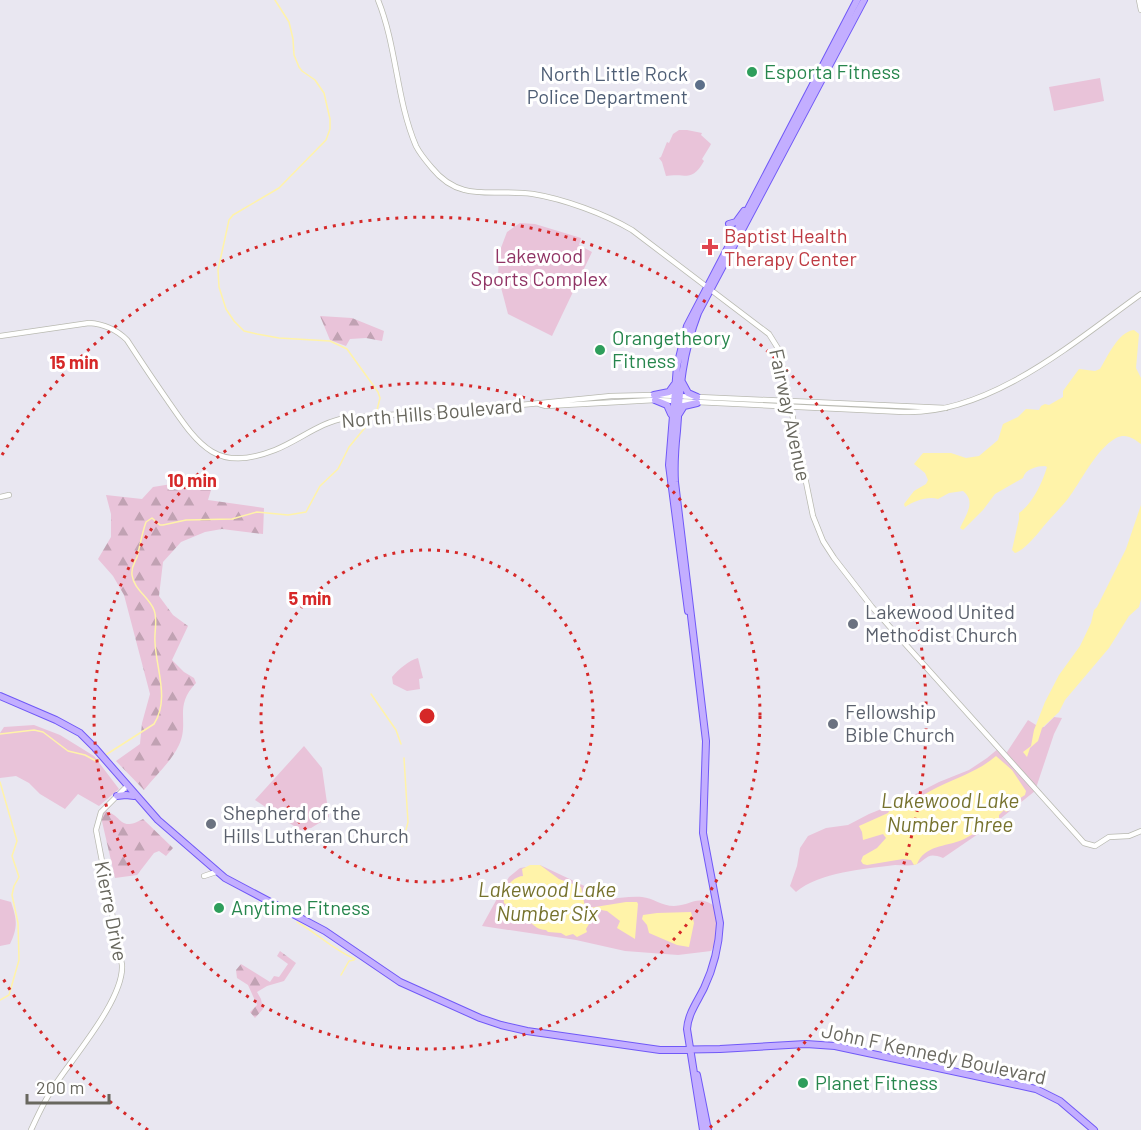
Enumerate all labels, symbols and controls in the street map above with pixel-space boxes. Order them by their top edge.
place label: Esporta Fitness [764,59,900,83]
place label: North Little Rock Police Department [527,61,688,108]
marker: Esporta Fitness [745,65,759,79]
marker: North Little Rock Police Department [693,78,707,92]
place label: Baptist Health Therapy Center [724,223,857,270]
marker: Baptist Health Therapy Center [701,238,719,256]
park label: Lakewood Sports Complex [470,243,608,290]
place label: Orangetheory Fitness [612,325,730,372]
marker: Orangetheory Fitness [593,343,607,357]
street label: Fairway Avenue [765,346,817,483]
text: 15 min [49,351,99,373]
street label: North Hills Boulevard [340,392,524,432]
text: 10 min [167,469,217,491]
text: 5 min [289,587,331,609]
place label: Lakewood United Methodist Church [865,599,1018,646]
marker: Lakewood United Methodist Church [846,617,860,631]
place label: Fellowship Bible Church [845,699,955,746]
centre of rings [417,706,437,726]
marker: Fellowship Bible Church [826,717,840,731]
water label: Lakewood Lake Number Three [881,787,1019,836]
place label: Shepherd of the Hills Lutheran Church [223,800,409,847]
marker: Shepherd of the Hills Lutheran Church [204,817,218,831]
street label: Kierre Drive [91,859,133,963]
water label: Lakewood Lake Number Six [478,876,616,925]
place label: Anytime Fitness [231,895,370,919]
marker: Anytime Fitness [212,901,226,915]
street label: John F Kennedy Boulevard [820,1017,1049,1089]
scale bar [27,1067,110,1105]
place label: Planet Fitness [815,1070,938,1094]
text: 200 m [36,1076,84,1098]
marker: Planet Fitness [796,1076,810,1090]

